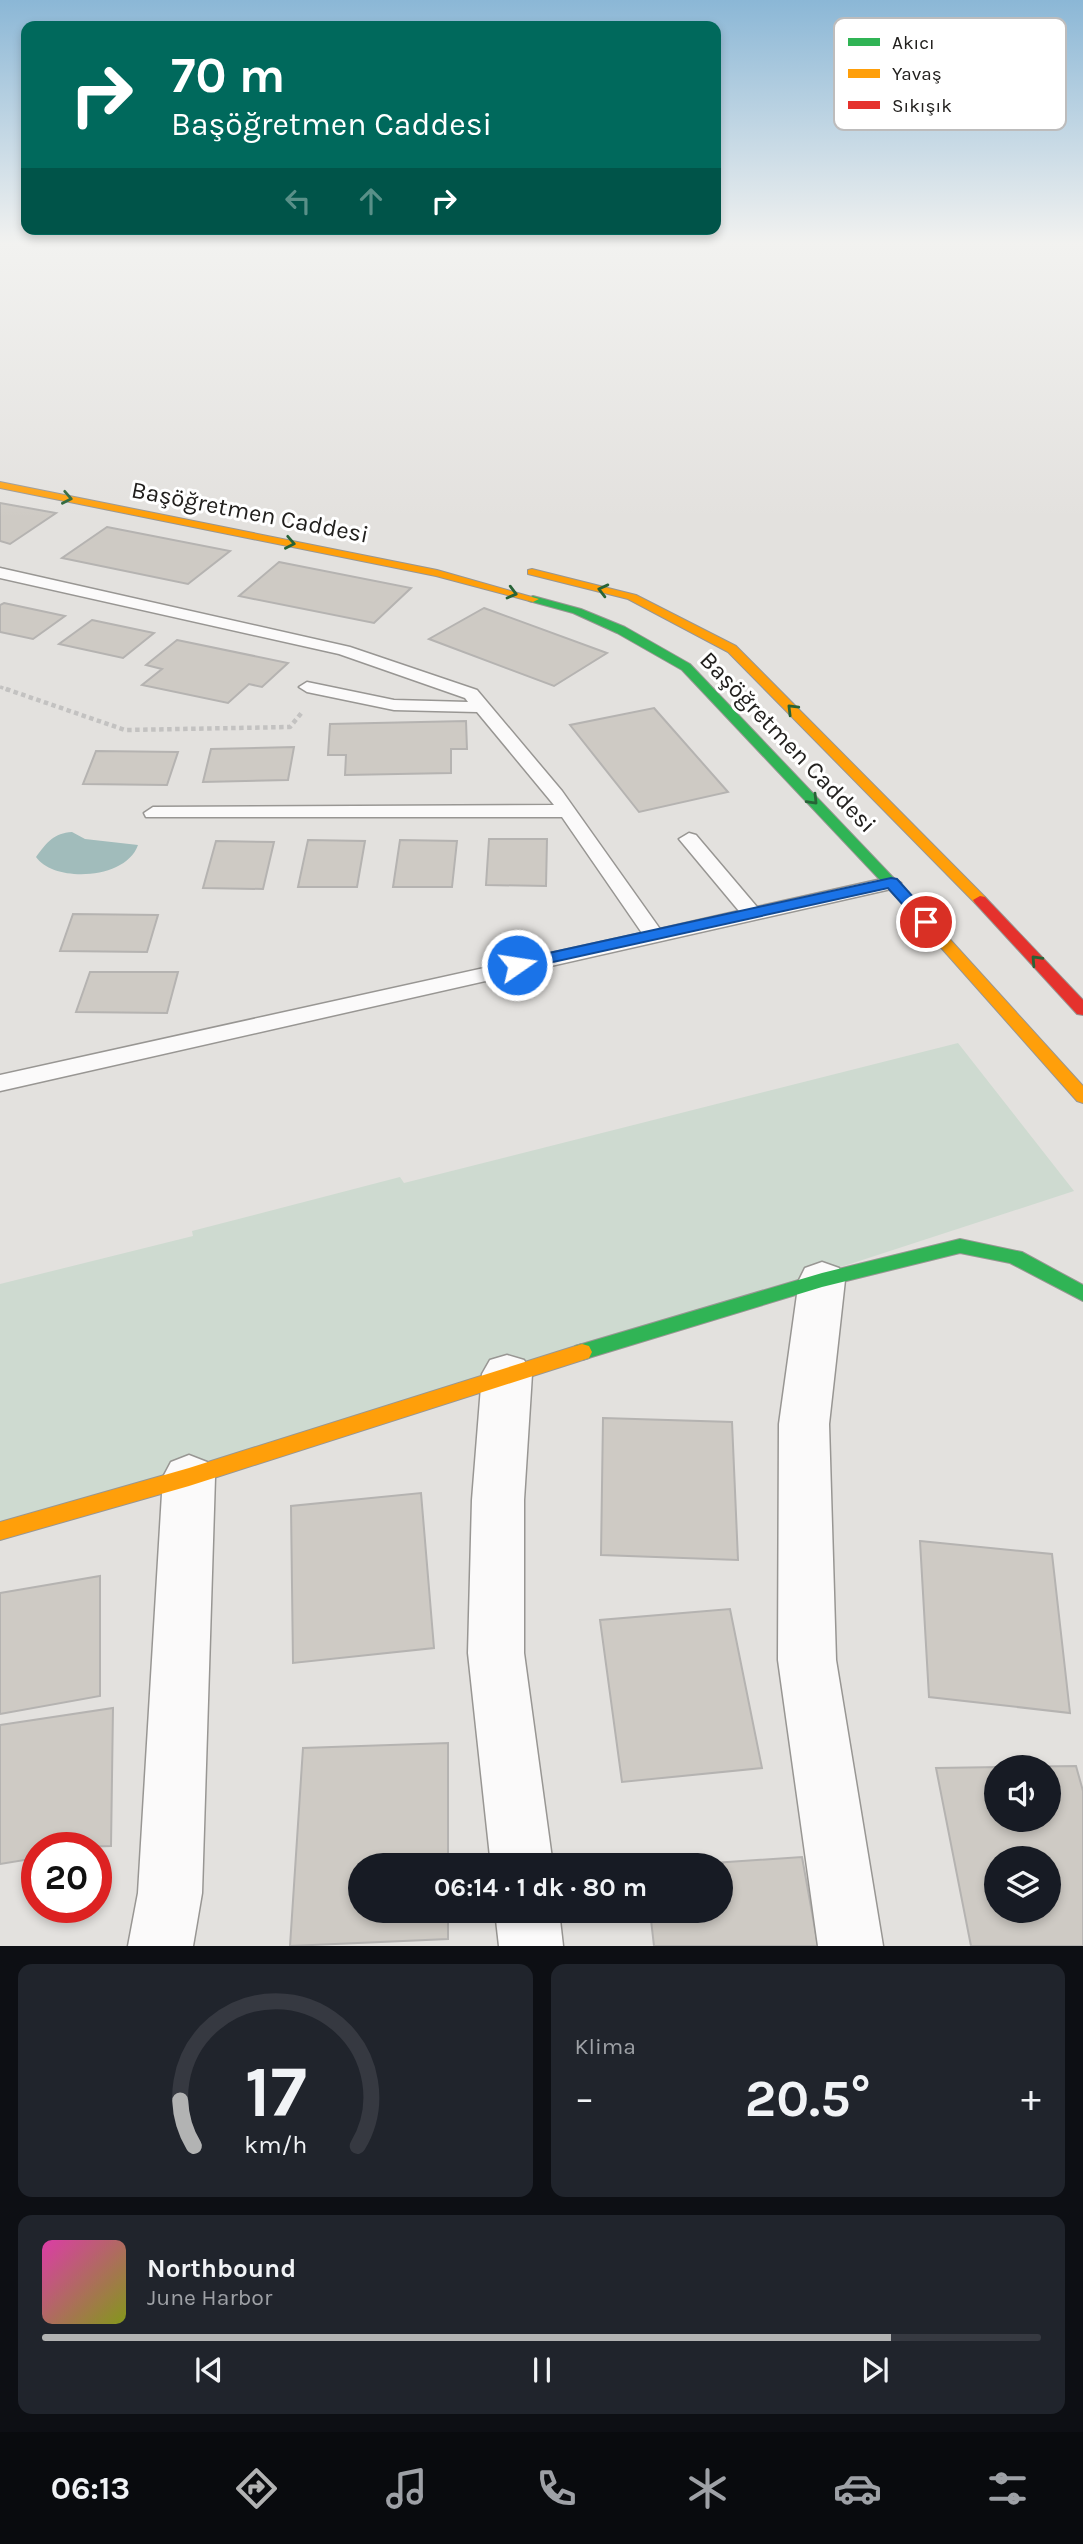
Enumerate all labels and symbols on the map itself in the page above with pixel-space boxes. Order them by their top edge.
legend [834,18,1066,130]
text: Akıcı [892,32,935,54]
text: Yavaş [892,63,942,85]
text: Sıkışık [892,95,952,117]
street label: Başöğretmen Caddesi [129,475,371,549]
one-way arrow [61,490,73,505]
one-way arrow [284,535,296,550]
one-way arrow [597,584,609,598]
one-way arrow [506,585,518,599]
street label: Başöğretmen Caddesi [694,646,882,838]
one-way arrow [787,705,800,718]
one-way arrow [805,792,817,805]
pin [896,892,956,952]
position arrow [480,928,554,1002]
one-way arrow [1032,955,1045,968]
speed limit sign: 20 [21,1832,112,1923]

